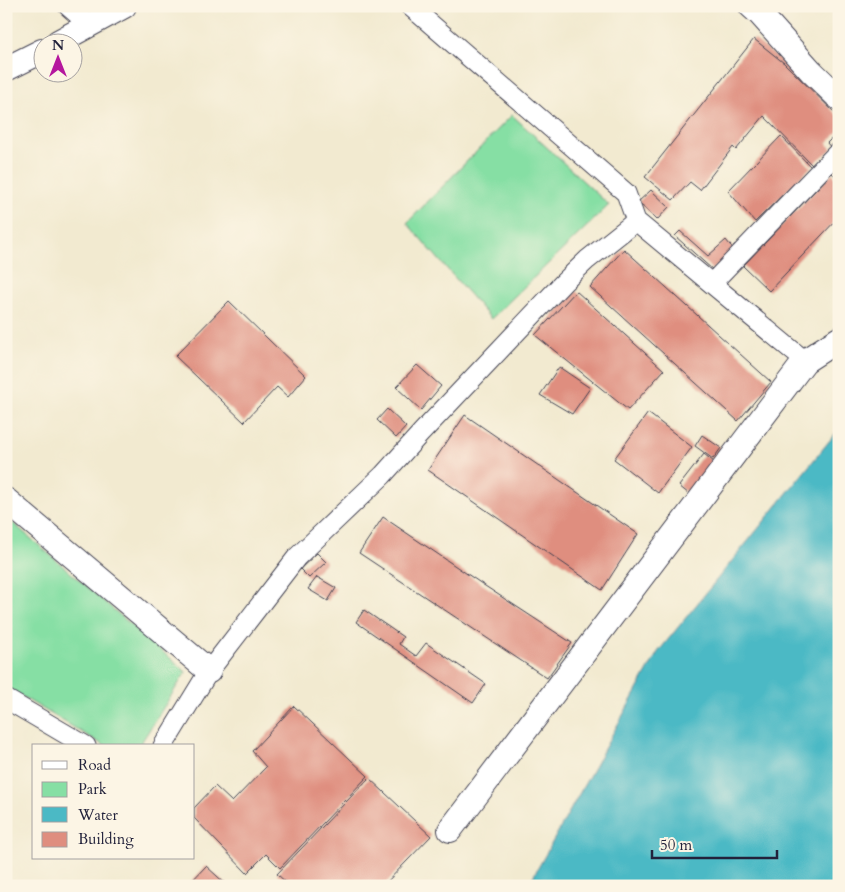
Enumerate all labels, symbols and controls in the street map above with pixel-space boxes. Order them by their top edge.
north arrow [32,32,82,82]
text: N [52,36,64,55]
legend [32,744,195,860]
text: Road [78,755,111,775]
text: Park [78,779,107,799]
text: Water [77,805,119,825]
scale bar [652,827,778,859]
text: Building [78,829,134,849]
text: 50 m [660,835,692,855]

